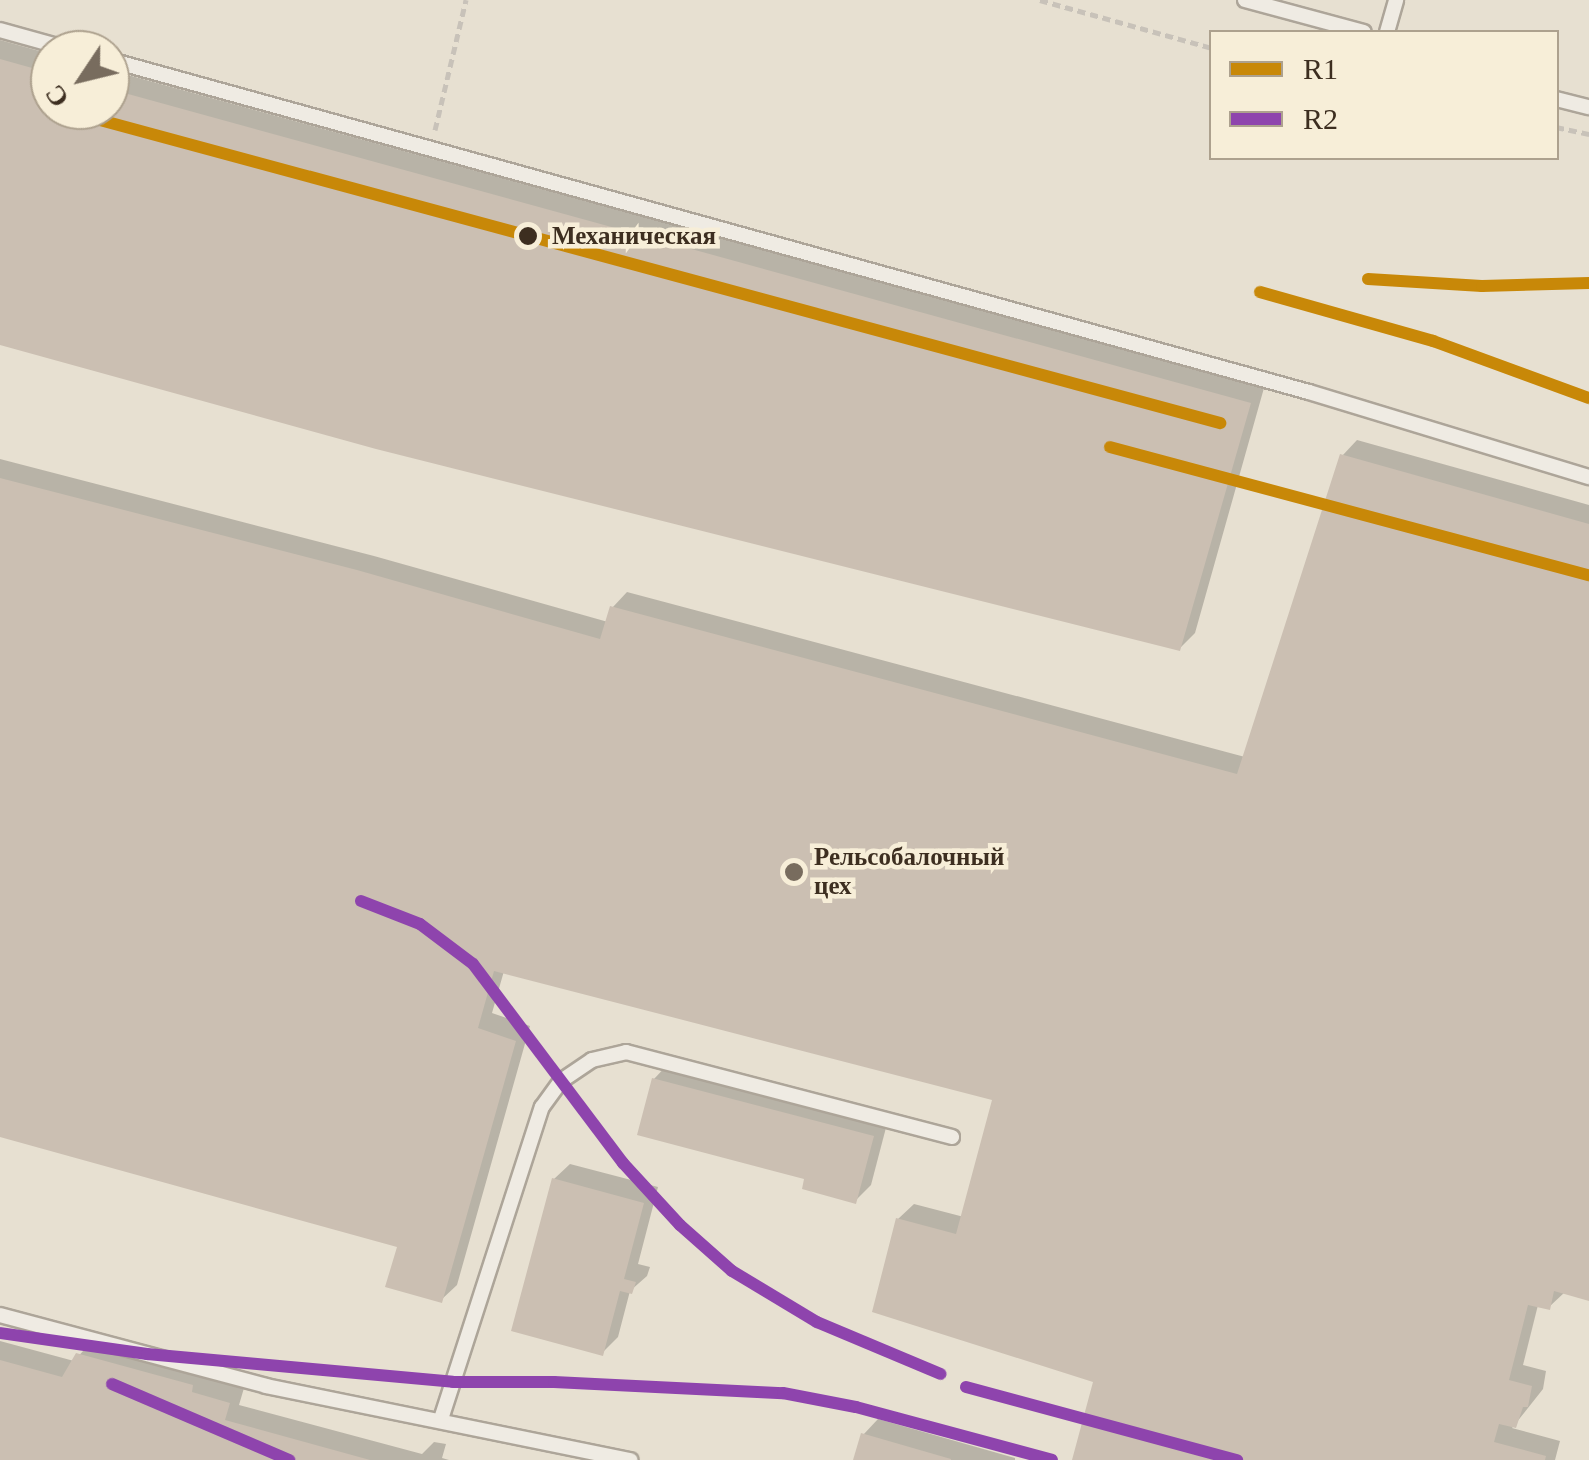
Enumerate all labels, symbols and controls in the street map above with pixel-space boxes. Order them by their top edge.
north arrow [30,30,130,130]
legend [1209,30,1559,160]
text: R1 [1303,52,1338,85]
text: С [38,79,75,114]
text: R2 [1303,102,1338,135]
marker: Механическая [513,221,543,251]
place label: Механическая [552,221,716,251]
place label: Рельсобалочный цех [814,843,1004,902]
marker: Рельсобалочный цех [783,861,805,883]

